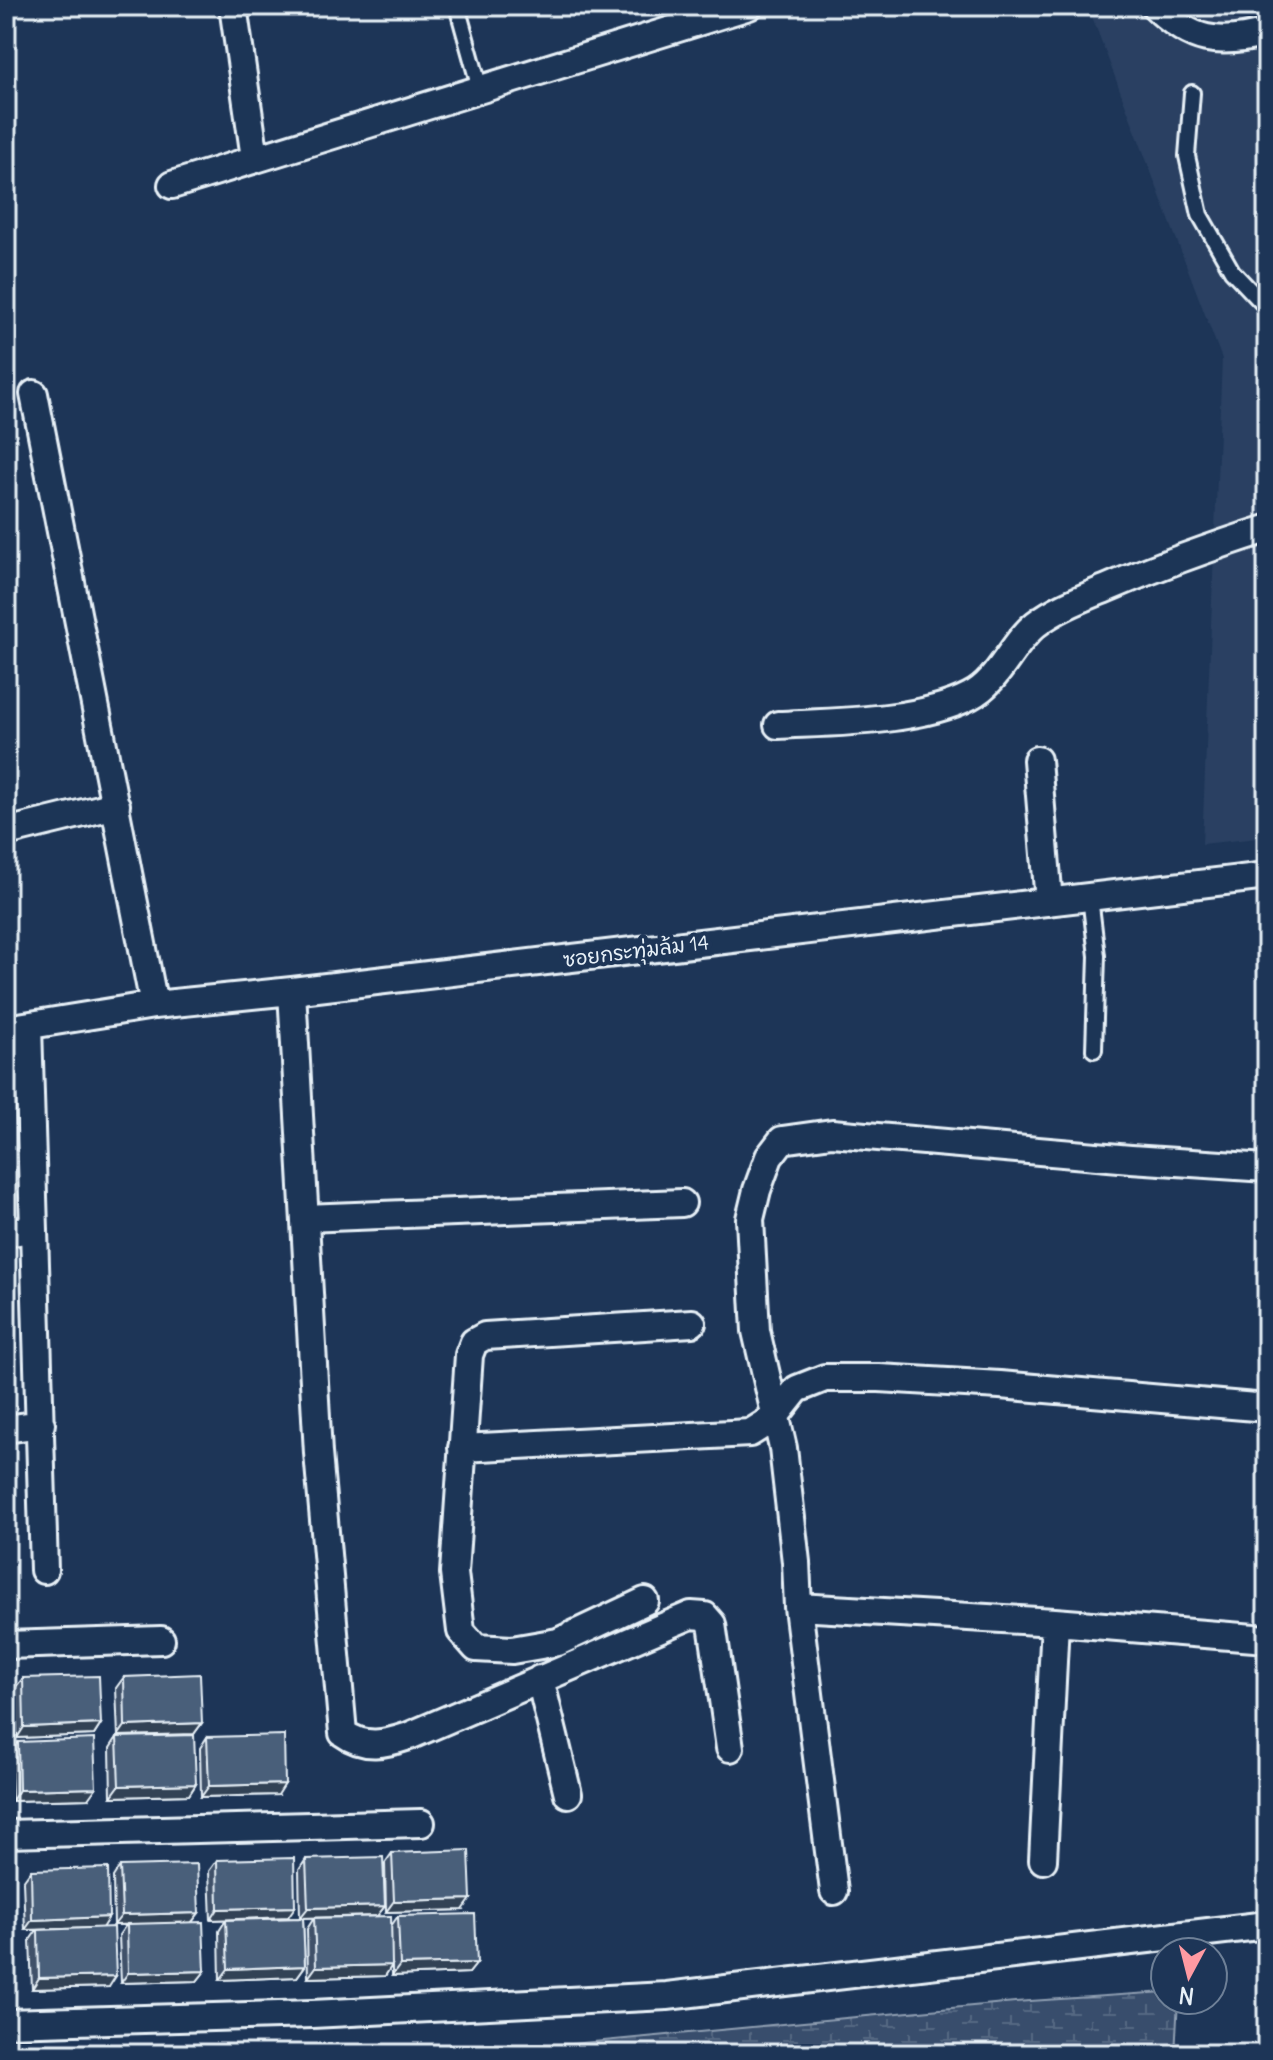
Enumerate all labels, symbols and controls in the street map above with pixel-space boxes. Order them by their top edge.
street label: ซอยกระทุ่มล้ม 14 [562,929,711,976]
north arrow [1149,1936,1229,2016]
text: N [1177,1981,1196,2011]

